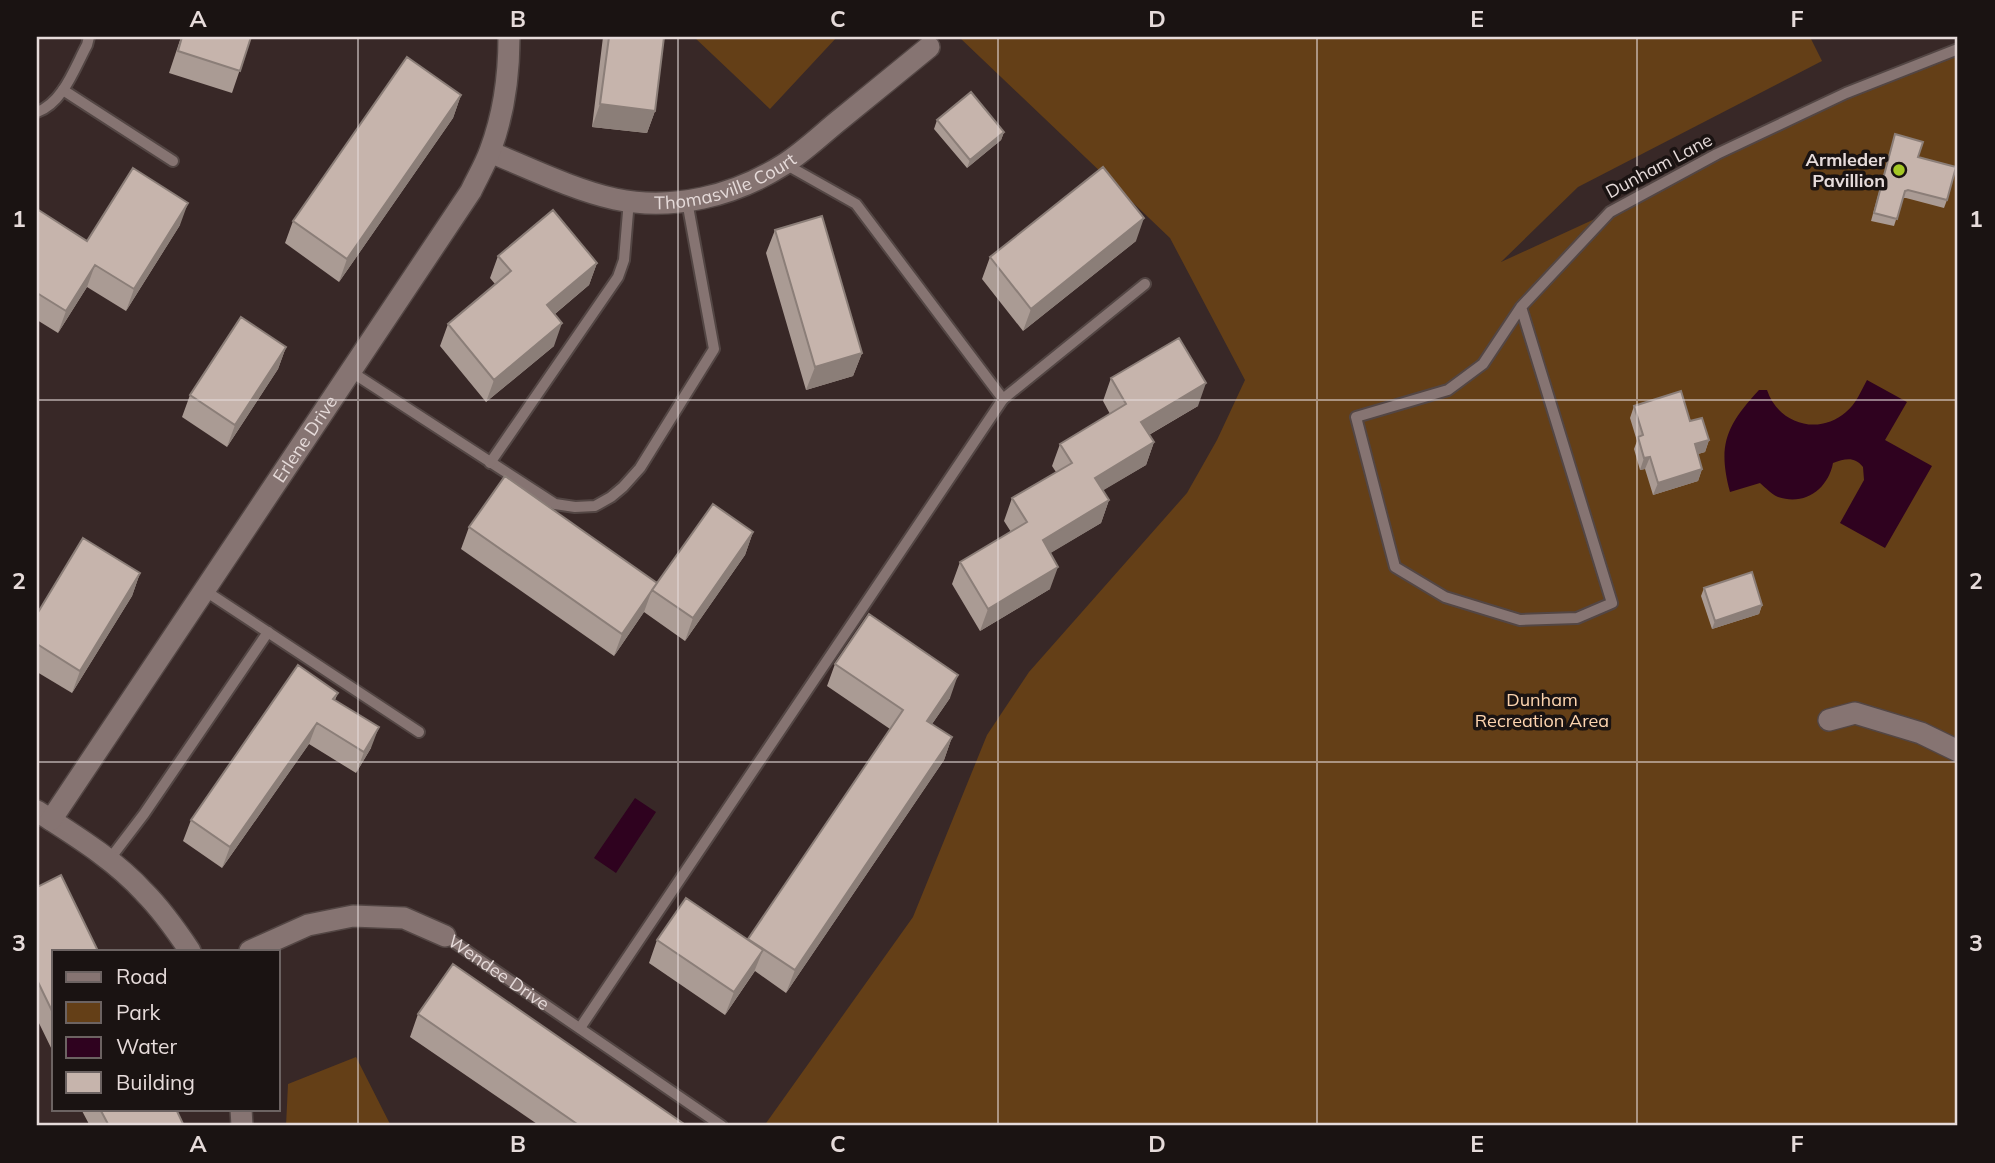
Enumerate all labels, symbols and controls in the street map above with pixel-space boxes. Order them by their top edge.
text: A [189,4,207,33]
text: B [510,4,526,33]
text: C [830,4,846,33]
text: D [1148,4,1166,33]
text: E [1470,4,1484,33]
text: F [1790,4,1804,33]
street label: Dunham Lane [1602,128,1716,203]
street label: Thomasville Court [654,148,801,214]
place label: Armleder Pavillion [1806,148,1886,192]
marker: Armleder Pavillion [1891,162,1907,178]
text: 1 [12,204,26,233]
text: 1 [1969,204,1983,233]
street label: Erlene Drive [268,391,342,487]
text: 2 [12,566,26,595]
text: 2 [1969,566,1983,595]
park label: Dunham Recreation Area [1475,688,1609,732]
text: 3 [12,928,26,957]
text: 3 [1969,928,1983,957]
street label: Wendee Drive [444,930,554,1015]
legend [52,950,280,1110]
text: Road [116,963,167,989]
text: Park [116,999,160,1025]
text: Water [116,1033,177,1059]
text: Building [116,1069,195,1095]
text: A [189,1129,207,1158]
text: B [510,1129,526,1158]
text: C [830,1129,846,1158]
text: D [1148,1129,1166,1158]
text: E [1470,1129,1484,1158]
text: F [1790,1129,1804,1158]

